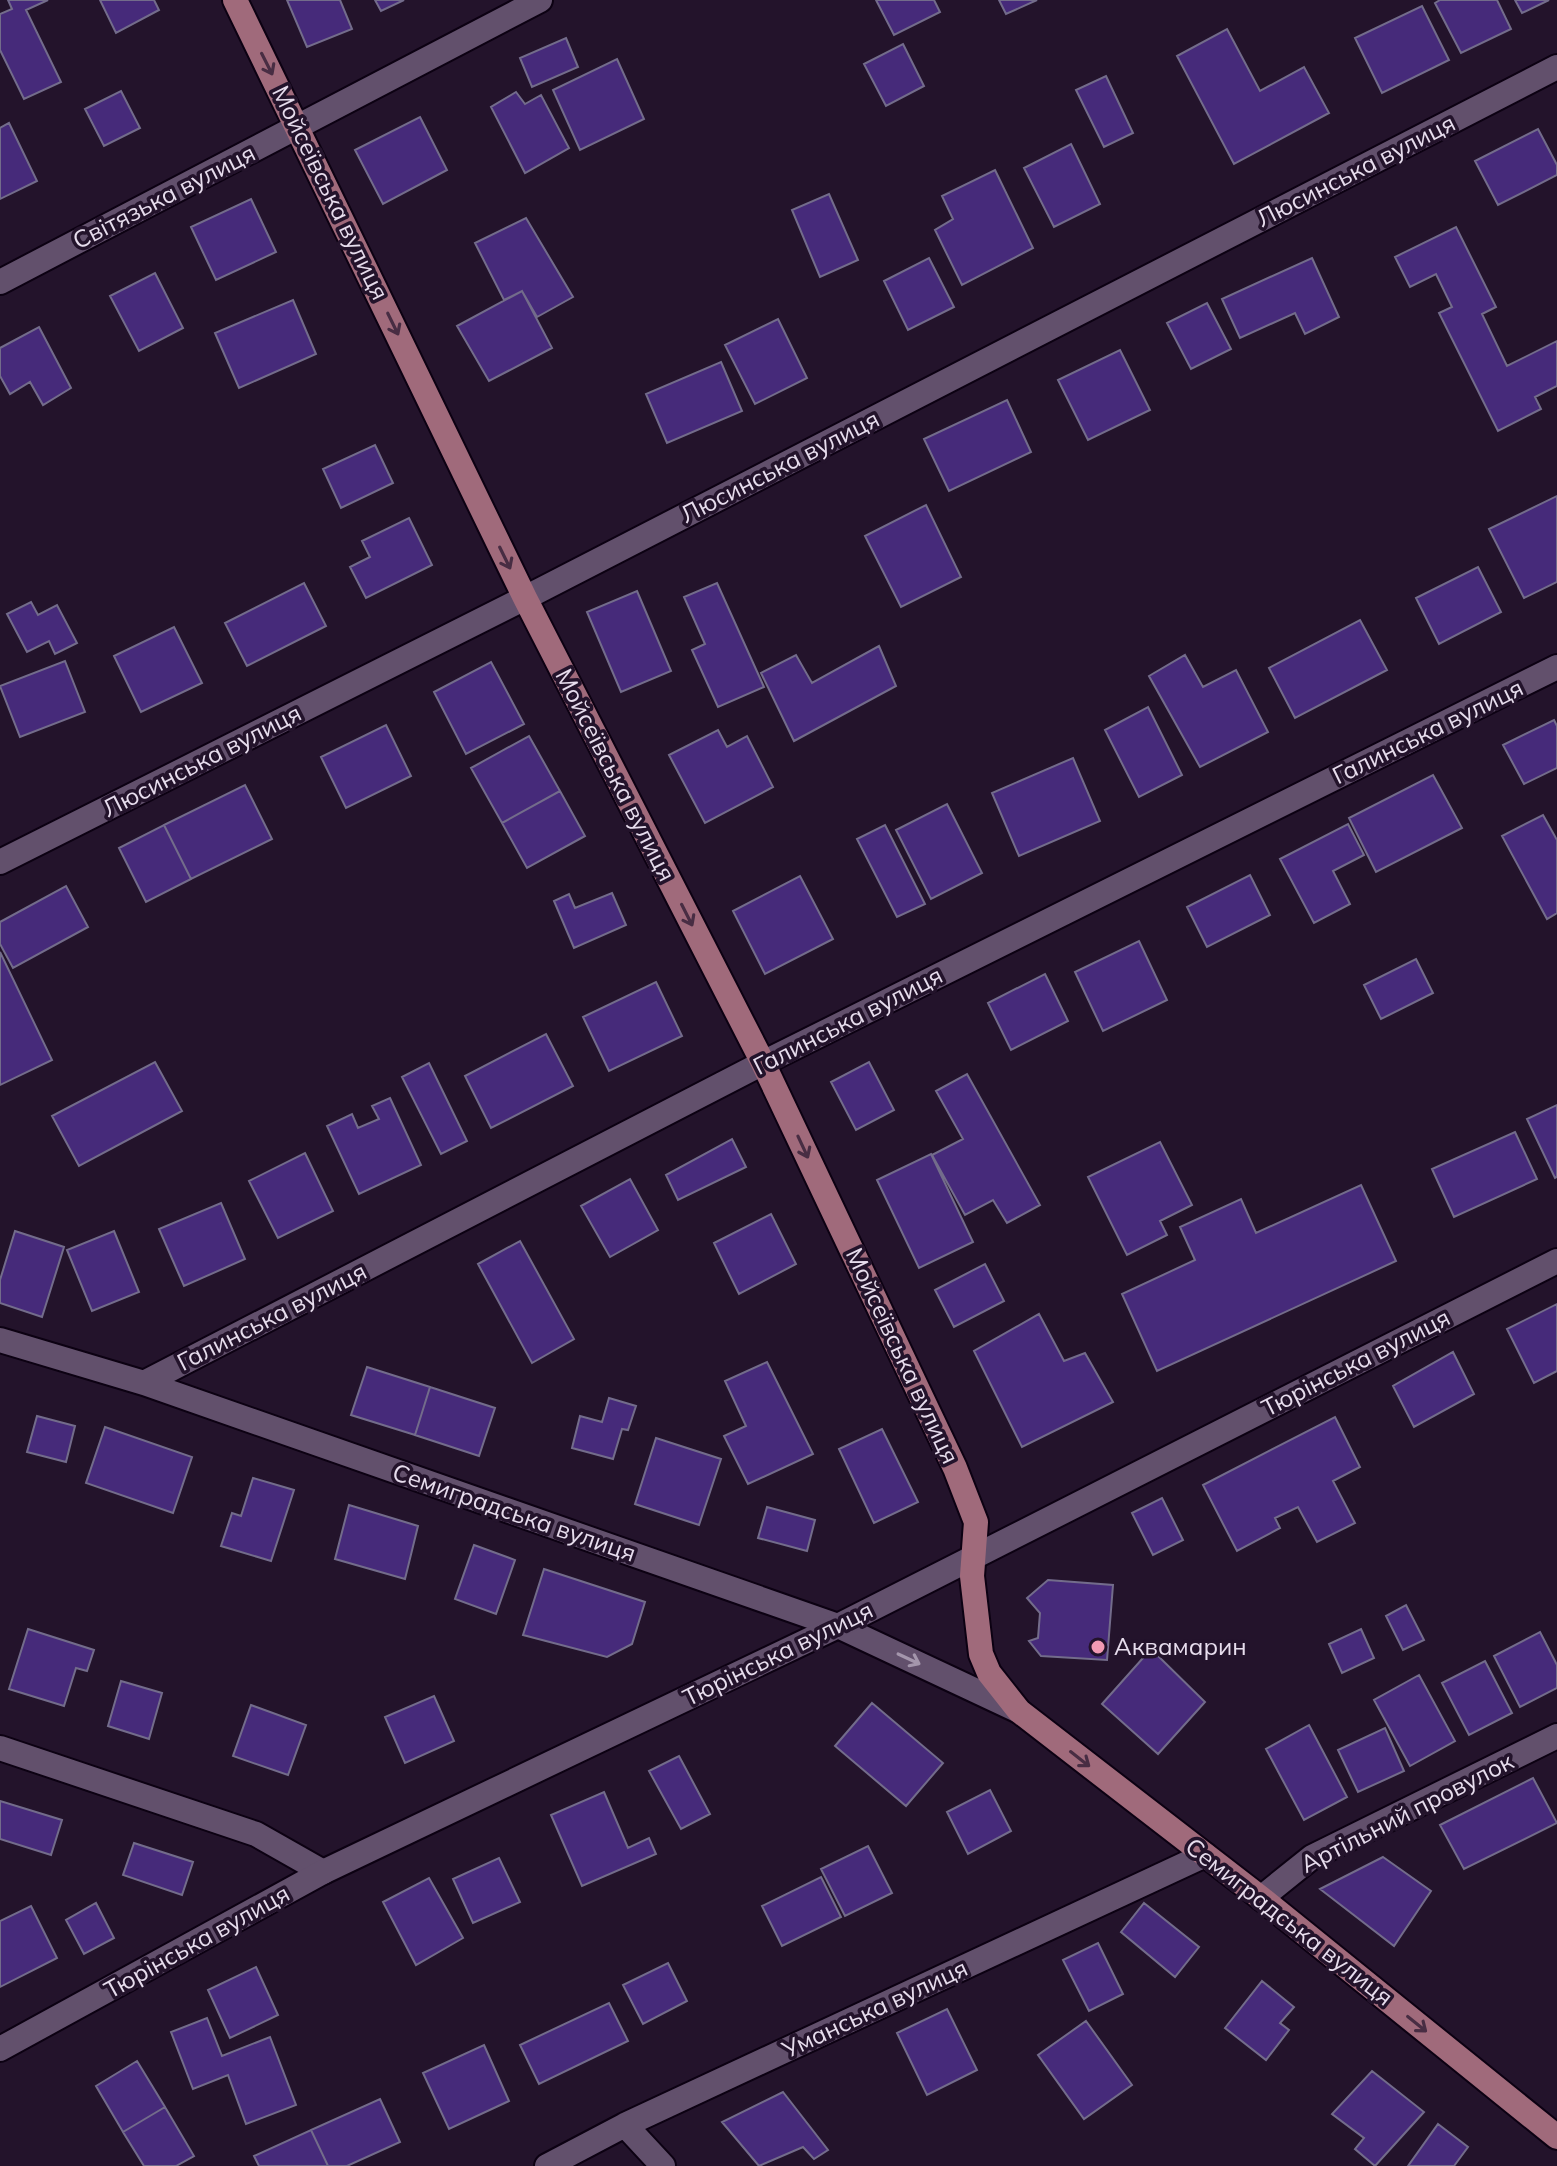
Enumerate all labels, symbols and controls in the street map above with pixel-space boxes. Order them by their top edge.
one-way arrow [259,51,275,75]
street label: Мойсеївська вулиця [266,81,396,305]
street label: Люсинська вулиця [1251,107,1460,233]
street label: Світязька вулиця [67,137,260,255]
one-way arrow [386,312,401,336]
street label: Люсинська вулиця [675,403,884,529]
one-way arrow [498,546,514,570]
street label: Мойсеївська вулиця [549,663,683,886]
street label: Галинська вулиця [1327,672,1528,790]
street label: Люсинська вулиця [97,697,306,823]
one-way arrow [680,902,696,926]
street label: Галинська вулиця [748,959,947,1081]
one-way arrow [796,1135,811,1159]
street label: Мойсеївська вулиця [840,1243,966,1468]
street label: Галинська вулиця [172,1255,371,1377]
street label: Тюрінська вулиця [1256,1302,1455,1423]
street label: Семиградська вулиця [389,1456,640,1568]
street label: Тюрінська вулиця [678,1594,877,1712]
place label: Аквамарин [1114,1631,1247,1661]
marker: Аквамарин [1089,1638,1107,1656]
one-way arrow [897,1652,921,1667]
street label: Артільний провулок [1295,1745,1518,1879]
one-way arrow [1069,1750,1091,1767]
street label: Семиградська вулиця [1180,1831,1399,2012]
street label: Тюрінська вулиця [99,1878,295,2005]
street label: Уманська вулиця [776,1952,972,2065]
one-way arrow [1406,2014,1427,2032]

